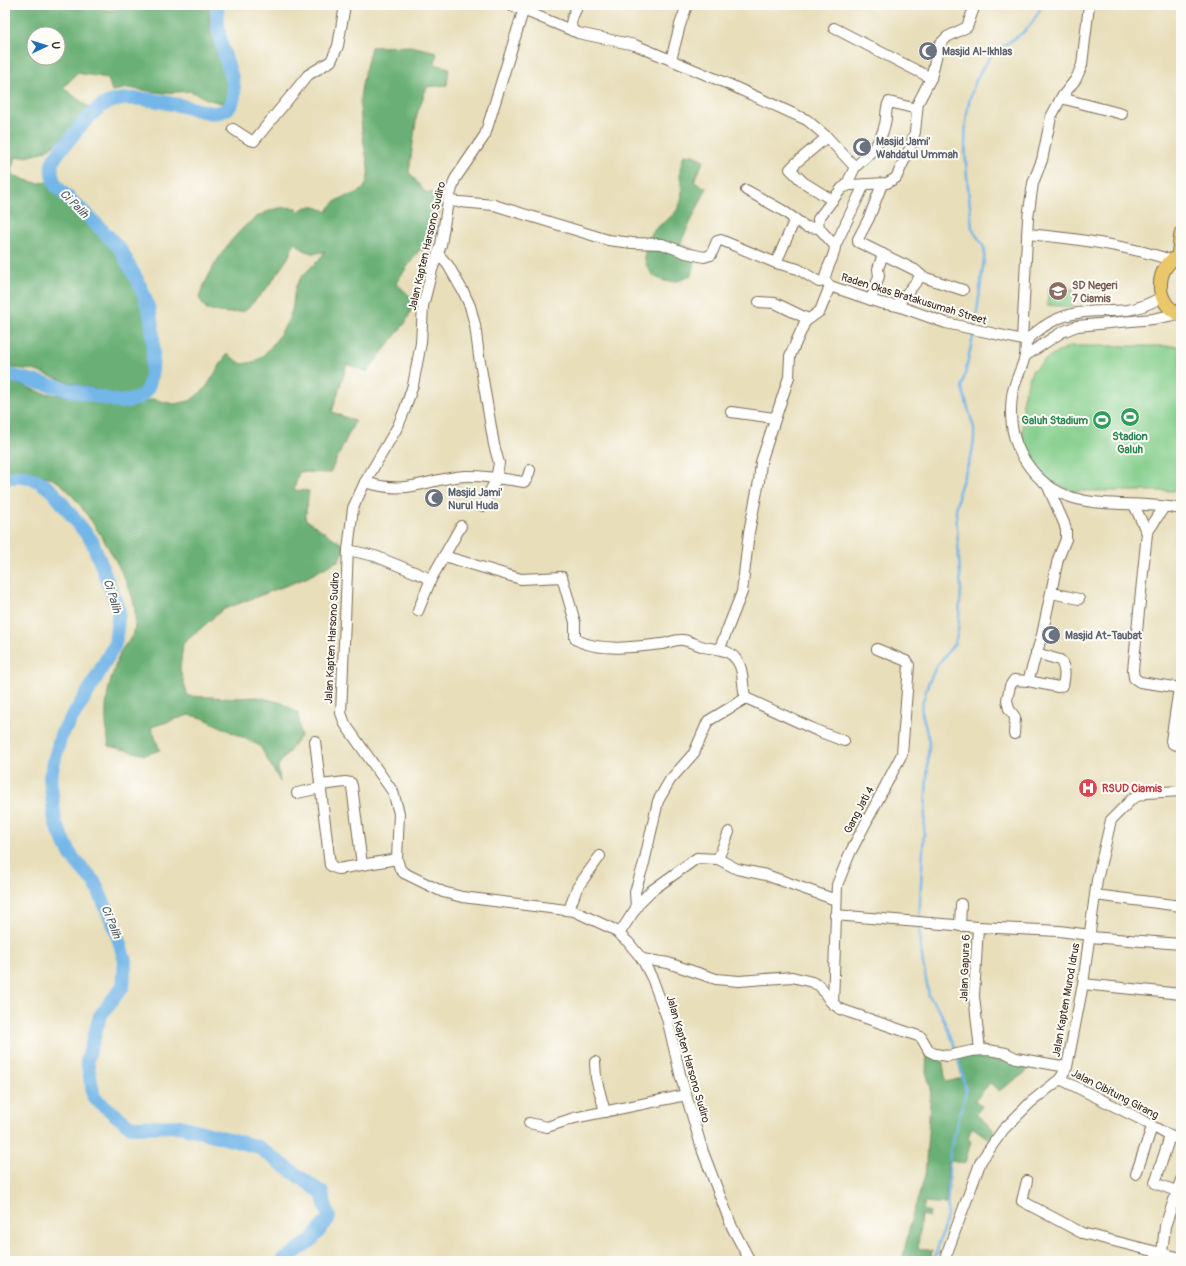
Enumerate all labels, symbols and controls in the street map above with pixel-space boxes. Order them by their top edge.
north arrow [26,26,66,66]
mosque icon: Masjid Al-Ikhlas [917,40,939,62]
text: U [49,41,62,49]
place label: Masjid Al-Ikhlas [942,45,1012,58]
place label: Masjid Jami' Wahdatul Ummah [876,135,958,161]
mosque icon: Masjid Jami' Wahdatul Ummah [851,136,873,158]
street label: Jalan Kapten Harsono Sudiro [406,180,448,312]
water label: Ci Palih [56,186,92,222]
street label: Raden Okas Bratakusumah Street [840,271,989,328]
place label: SD Negeri 7 Ciamis [1072,279,1117,305]
school or university icon: SD Negeri 7 Ciamis [1047,280,1069,302]
sports icon: Stadion Galuh [1119,406,1141,428]
sports icon: Galuh Stadium [1091,409,1113,431]
place label: Galuh Stadium [1022,414,1088,427]
place label: Stadion Galuh [1112,430,1148,456]
place label: Masjid Jami' Nurul Huda [448,486,503,512]
mosque icon: Masjid Jami' Nurul Huda [423,487,445,509]
street label: Jalan Kapten Harsono Sudiro [322,572,342,704]
water label: Ci Palih [100,577,125,616]
mosque icon: Masjid At-Taubat [1040,624,1062,646]
place label: Masjid At-Taubat [1065,629,1143,642]
hospital icon: RSUD Ciamis [1077,777,1099,799]
place label: RSUD Ciamis [1102,782,1162,795]
street label: Gang Jati 4 [841,784,877,836]
water label: Ci Palih [98,903,125,942]
street label: Jalan Gapura 6 [957,934,973,1002]
street label: Jalan Kapten Murod Idrus [1050,942,1082,1058]
street label: Jalan Kapten Harsono Sudiro [664,994,712,1124]
street label: Jalan Cibitung Girang [1069,1066,1161,1122]

